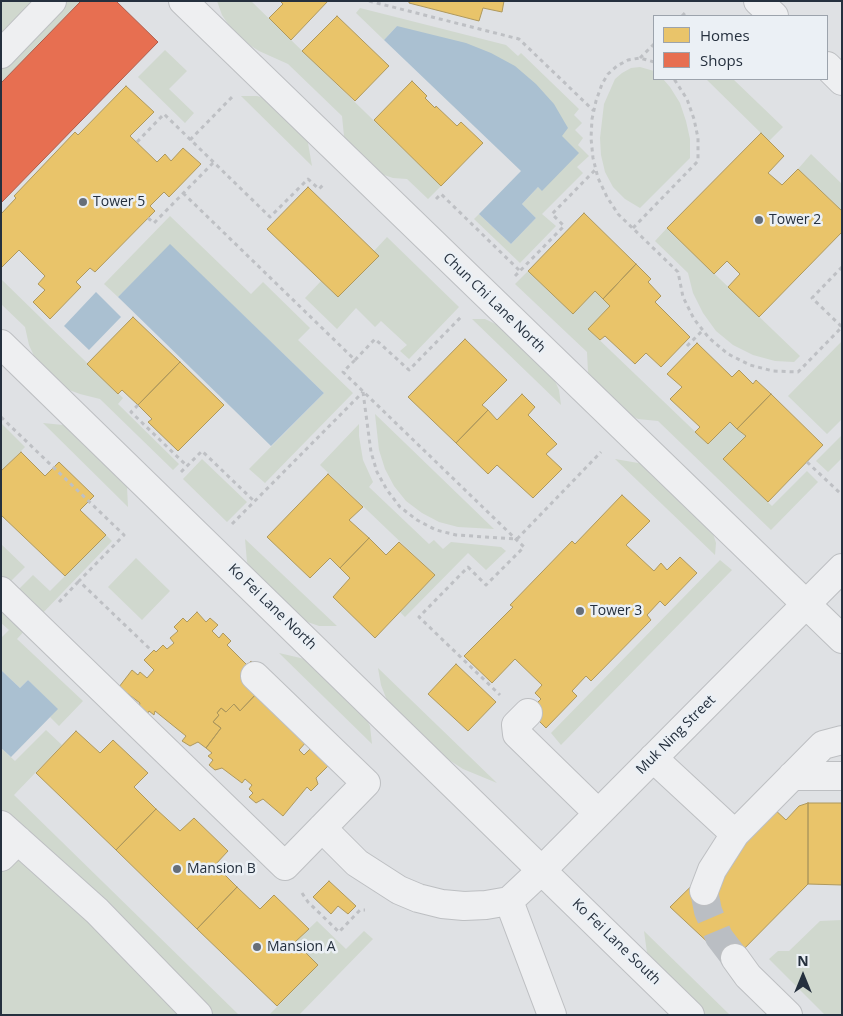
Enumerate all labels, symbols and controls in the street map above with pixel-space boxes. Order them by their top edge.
legend [653,15,828,80]
text: Homes [700,25,750,45]
text: Shops [700,50,743,70]
place label: Tower 5 [93,194,145,210]
marker: Tower 5 [77,196,89,208]
place label: Tower 2 [769,212,821,228]
marker: Tower 2 [753,214,765,226]
street label: Chun Chi Lane North [439,250,549,356]
street label: Ko Fei Lane North [224,561,320,653]
place label: Tower 3 [590,603,642,619]
marker: Tower 3 [574,605,586,617]
street label: Muk Ning Street [633,692,719,778]
place label: Mansion B [187,861,256,877]
marker: Mansion B [171,863,183,875]
street label: Ko Fei Lane South [568,896,664,988]
place label: Mansion A [267,939,336,955]
marker: Mansion A [251,941,263,953]
north arrow [778,951,828,1001]
text: N [797,951,809,970]

